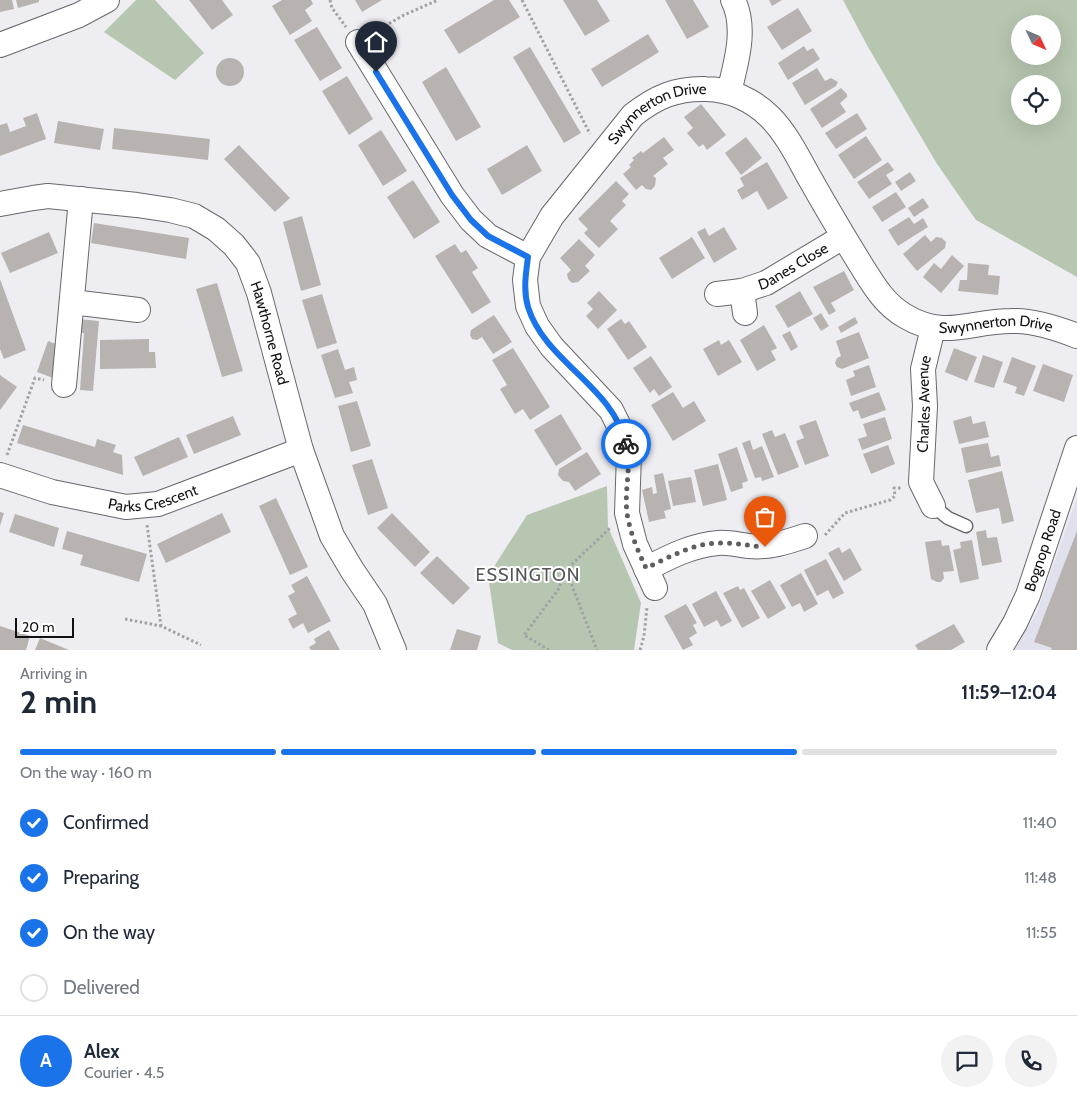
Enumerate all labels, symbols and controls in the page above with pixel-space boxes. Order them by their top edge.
north arrow [1011,15,1061,65]
map controls [1011,15,1061,125]
pin [355,21,397,72]
icon: home [362,28,390,56]
button: locate [1011,75,1061,125]
street label: Swynnerton Drive [604,80,707,148]
street label: Danes Close [756,239,832,294]
street label: Hawthorne Road [246,279,292,387]
street label: Swynnerton Drive [938,312,1055,337]
street label: Charles Avenue [914,353,935,453]
courier [601,419,651,469]
icon: bike [612,430,640,458]
street label: Parks Crescent [106,481,200,516]
pin [744,496,786,547]
icon: bag [751,503,779,531]
street label: Bognop Road [1021,507,1065,594]
district label: ESSINGTON [476,564,580,586]
scale bar [15,615,74,638]
text: 20 m [22,618,55,636]
text: Arriving in [20,664,87,683]
text: 11:59–12:04 [961,681,1057,704]
text: 2 min [20,682,97,721]
text: On the way · 160 m [20,763,152,782]
icon: check [20,809,48,837]
text: Confirmed [63,811,149,834]
text: 11:40 [1023,813,1057,832]
icon: check [20,864,48,892]
text: Preparing [63,866,139,889]
text: 11:48 [1024,868,1057,887]
icon: check [20,919,48,947]
text: On the way [63,921,155,944]
text: 11:55 [1026,923,1057,942]
text: Delivered [63,976,140,999]
button: chat [941,1035,993,1087]
button: phone [1005,1035,1057,1087]
text: Alex [84,1040,120,1063]
text: A [40,1049,52,1072]
text: Courier · 4.5 [84,1063,165,1082]

